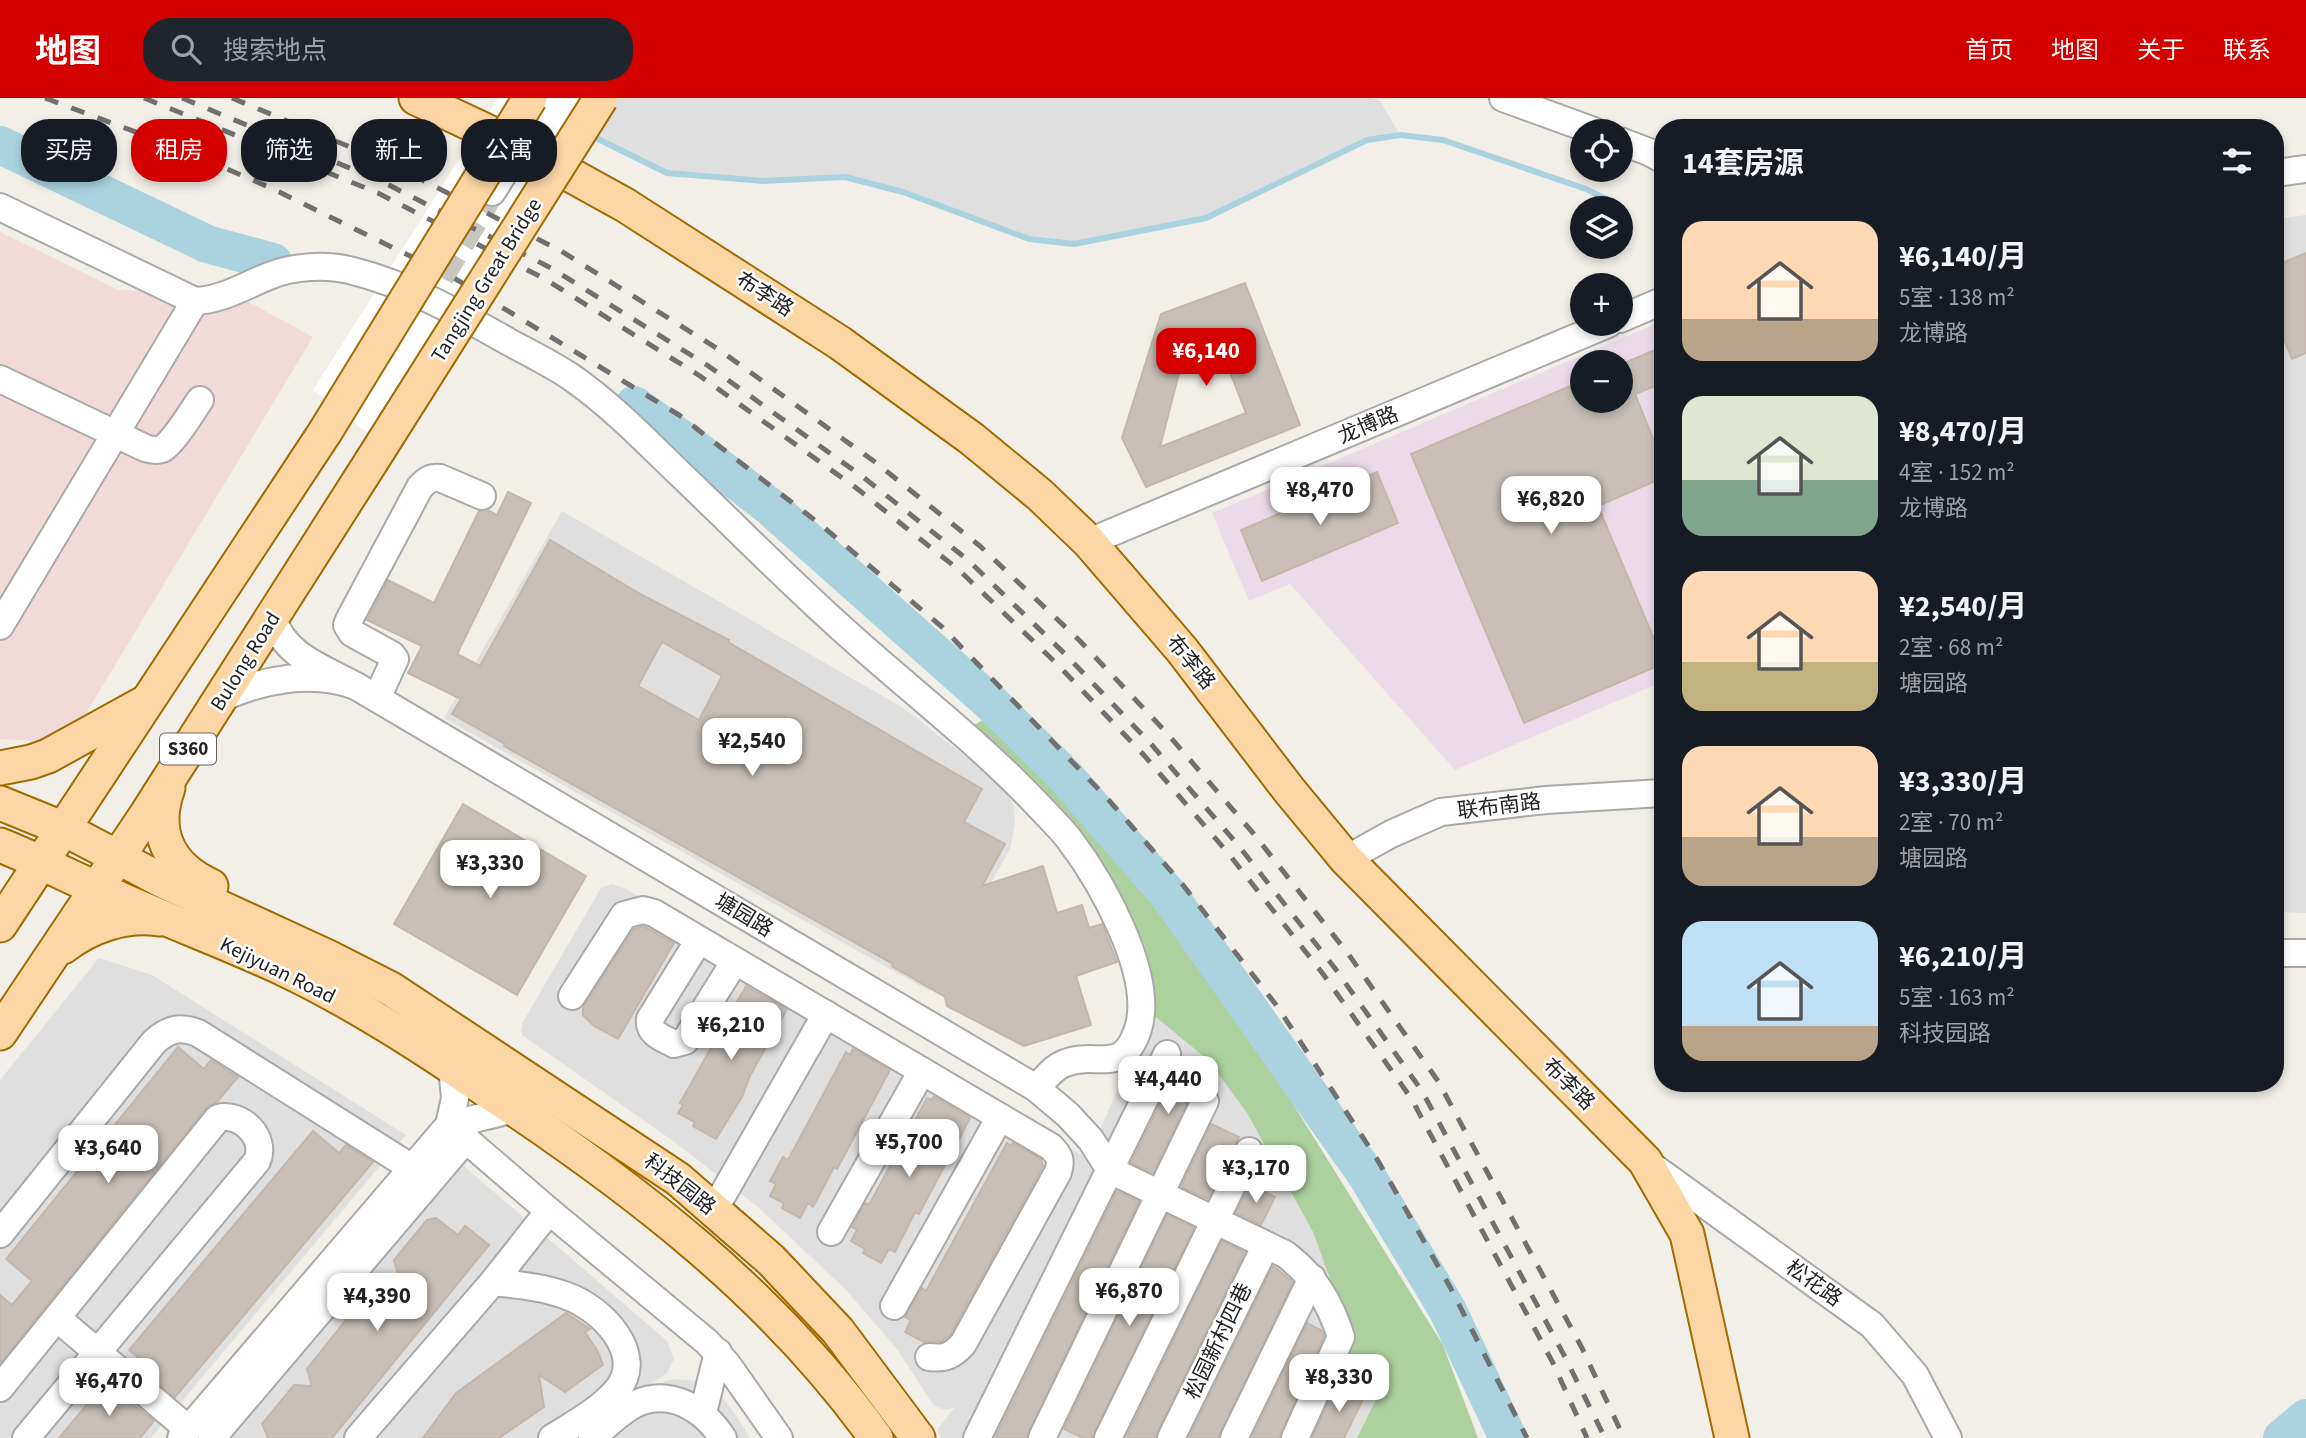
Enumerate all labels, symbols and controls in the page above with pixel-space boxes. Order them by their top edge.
search box [143,18,633,81]
text: 地图 [35,28,101,75]
icon: search [167,30,205,68]
text: 搜索地点 [223,32,327,69]
text: 首页 [1965,33,2013,68]
text: 地图 [2051,33,2099,68]
text: 关于 [2137,33,2185,68]
text: 联系 [2223,33,2271,68]
chip: 买房 [21,119,117,182]
chip: 租房 [131,119,227,182]
chip: 筛选 [241,119,337,182]
chip: 新上 [351,119,447,182]
chip: 公寓 [461,119,557,182]
map controls [1570,119,1633,413]
button: locate [1570,119,1633,182]
text: 14套房源 [1682,142,1804,185]
icon: filters [2218,142,2256,180]
street label: Tangjing Great Bridge [423,192,549,368]
button: layers [1570,196,1633,259]
text: ¥6,140/月 [1899,235,2027,278]
icon: home [1738,249,1822,333]
street label: 布李路 [730,264,800,324]
button: + [1570,273,1633,336]
text: 5室 · 138 m² [1899,281,2015,314]
text: 龙博路 [1899,317,1968,350]
pin: ¥6,140 [1149,328,1263,388]
text: ¥6,140 [1172,334,1240,367]
button: − [1570,350,1633,413]
street label: 龙博路 [1333,399,1403,451]
text: ¥8,470/月 [1899,410,2027,453]
icon: home [1738,424,1822,508]
text: 4室 · 152 m² [1899,456,2015,489]
pin: ¥8,470 [1263,468,1377,527]
text: ¥8,470 [1286,473,1354,506]
pin: ¥6,820 [1494,476,1608,536]
text: ¥6,820 [1517,482,1585,515]
text: 龙博路 [1899,492,1968,525]
text: ¥2,540/月 [1899,585,2027,628]
icon: home [1738,599,1822,683]
street label: Bulong Road [203,606,287,716]
street label: 布李路 [1160,628,1222,696]
text: 2室 · 68 m² [1899,631,2003,664]
text: 塘园路 [1899,667,1968,700]
pin: ¥2,540 [695,718,809,778]
text: ¥2,540 [718,724,786,757]
road number: S360 [160,734,216,764]
text: ¥3,330/月 [1899,760,2027,803]
icon: home [1738,774,1822,858]
street label: 联布南路 [1455,786,1543,826]
text: 2室 · 70 m² [1899,806,2003,839]
pin: ¥3,330 [433,840,547,900]
text: 塘园路 [1899,842,1968,875]
text: ¥3,330 [456,846,524,879]
street label: 塘园路 [709,886,779,944]
street label: Kejiyuan Road [215,929,341,1011]
text: ¥6,210/月 [1899,935,2027,978]
icon: home [1738,949,1822,1033]
text: 5室 · 163 m² [1899,981,2015,1014]
pin: ¥6,210 [674,1002,788,1062]
text: ¥6,210 [697,1008,765,1041]
text: 科技园路 [1899,1017,1991,1050]
street label: 布李路 [1536,1051,1602,1117]
pin: ¥4,440 [1111,1056,1225,1116]
text: ¥4,440 [1134,1062,1202,1095]
pin: ¥5,700 [852,1119,966,1179]
text: ¥5,700 [875,1125,943,1158]
pin: ¥3,640 [51,1126,165,1185]
text: ¥3,640 [74,1131,142,1164]
street label: 科技园路 [638,1146,722,1222]
pin: ¥3,170 [1199,1146,1313,1205]
text: ¥3,170 [1222,1151,1290,1184]
street label: 松花路 [1780,1252,1848,1314]
pin: ¥6,870 [1072,1268,1186,1328]
pin: ¥4,390 [320,1274,434,1333]
text: ¥6,870 [1095,1274,1163,1307]
street label: 松园新村四巷 [1177,1278,1259,1404]
text: ¥4,390 [343,1279,411,1312]
pin: ¥8,330 [1282,1354,1396,1414]
pin: ¥6,470 [52,1358,166,1418]
text: ¥8,330 [1305,1360,1373,1393]
text: ¥6,470 [75,1364,143,1397]

